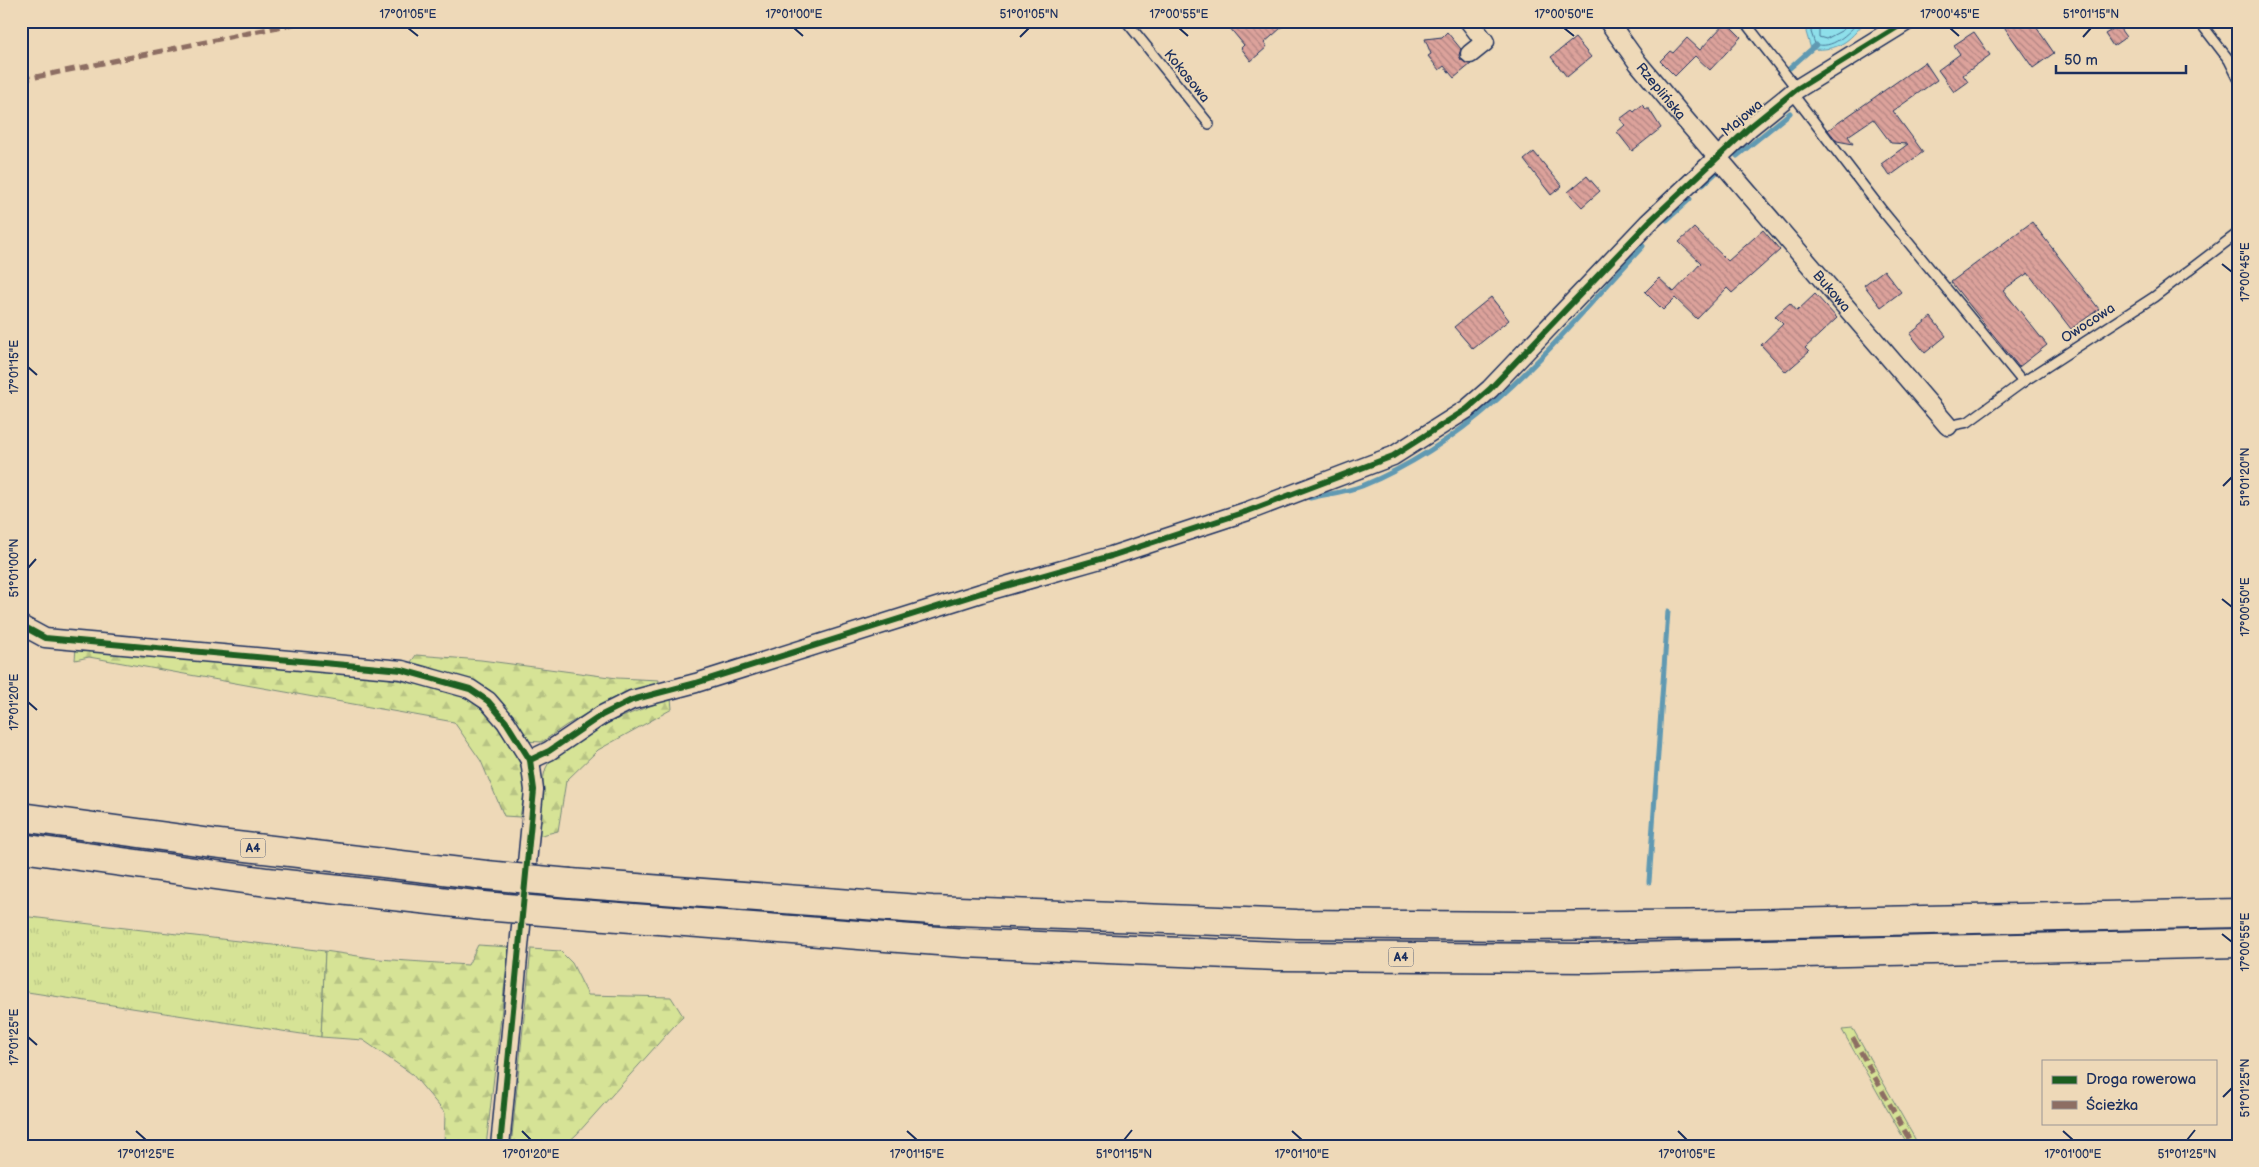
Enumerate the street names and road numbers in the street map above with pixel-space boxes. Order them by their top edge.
street label: Kokosowa [1160,46,1214,106]
street label: Rzeplińska [1633,59,1690,123]
street label: Majowa [1718,96,1766,140]
street label: Bukowa [1810,267,1855,315]
street label: Owocowa [2058,299,2118,347]
road number: A4 [240,838,266,858]
road number: A4 [1388,948,1414,966]

